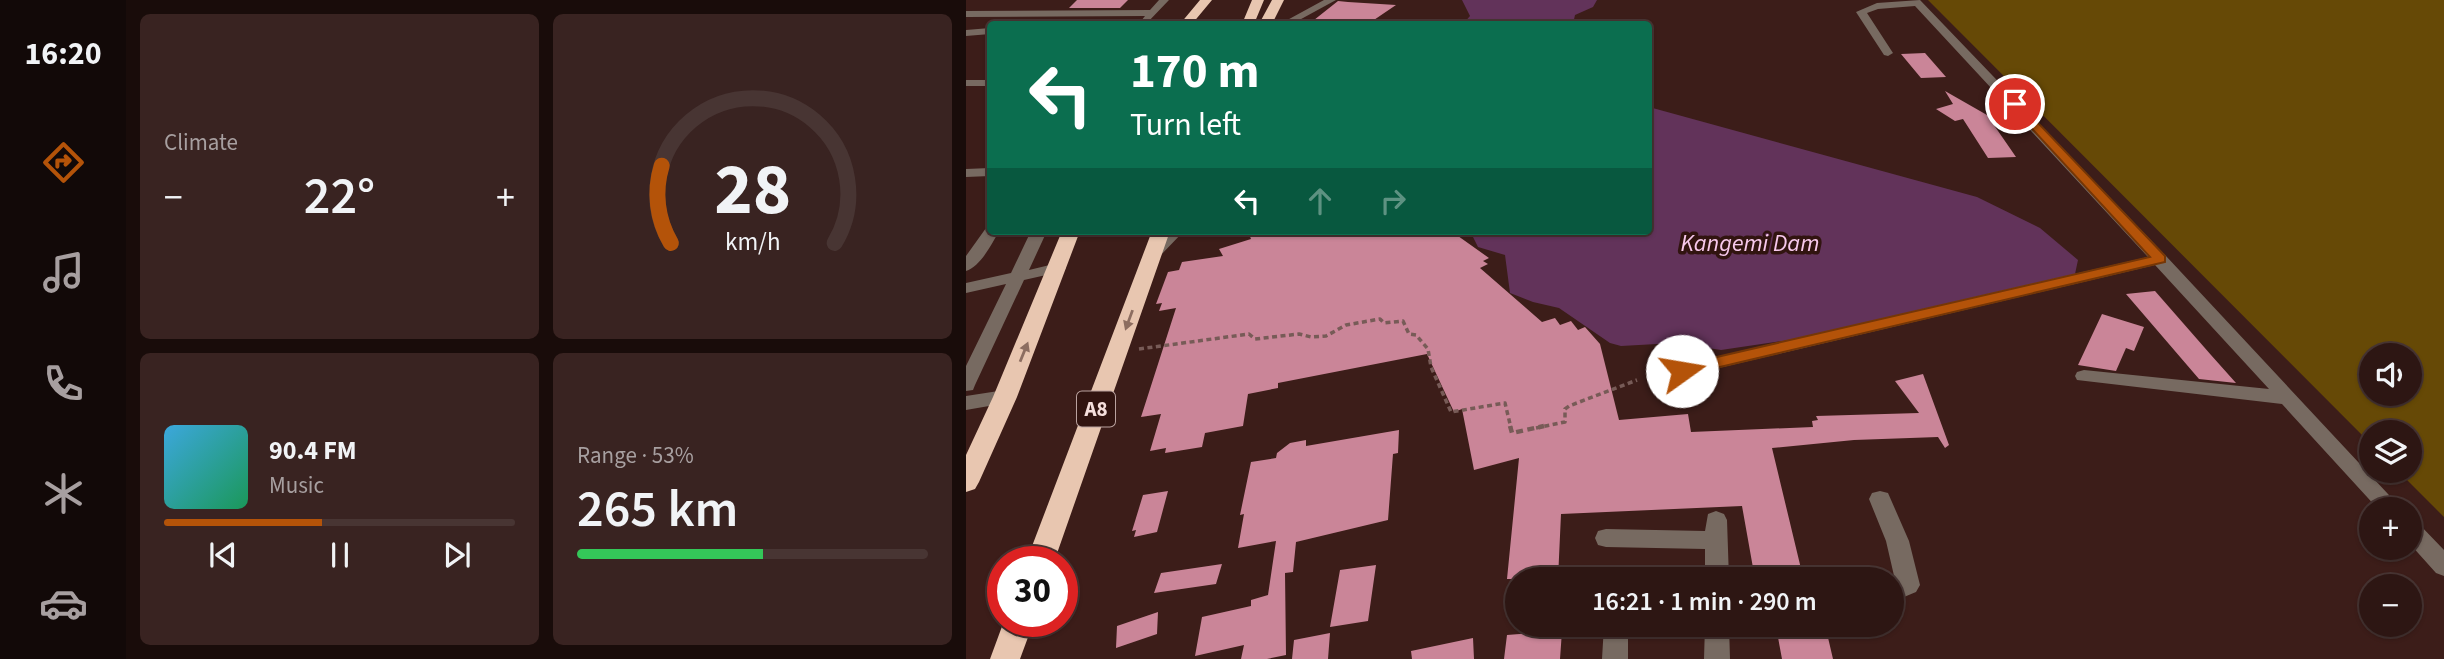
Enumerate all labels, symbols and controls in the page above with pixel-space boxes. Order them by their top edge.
text: 16:20 [24,31,102,77]
text: 170 m [1130,37,1259,107]
icon: left [1015,49,1106,140]
pin [1985,74,2045,134]
icon: arrive [1996,85,2034,123]
text: Turn left [1130,102,1241,148]
text: Climate [164,126,238,159]
icon: directions [39,138,88,187]
text: 28 [714,138,791,242]
text: 22° [304,160,375,234]
text: − [164,171,183,225]
text: + [496,171,515,225]
icon: left [1228,182,1266,220]
icon: ahead [1301,182,1339,220]
icon: right [1374,182,1412,220]
text: km/h [725,223,780,259]
water label: Kangemi Dam [1681,226,1819,261]
icon: music [39,248,88,297]
one-way arrow [1123,309,1134,330]
position arrow [1645,334,1719,408]
one-way arrow [1018,341,1029,362]
map controls [2359,343,2422,637]
button: sound [2359,343,2422,406]
icon: phone [39,359,88,408]
road number: A8 [1077,392,1115,426]
button: layers [2359,420,2422,483]
text: 90.4 FM [269,432,357,469]
text: Range · 53% [577,439,694,472]
icon: climate [39,469,88,518]
text: Music [269,469,324,502]
text: 265 km [577,473,738,547]
button: + [2359,497,2422,560]
icon: previous [204,536,242,574]
icon: pause [321,536,359,574]
icon: next [438,536,476,574]
speed limit sign: 30 [987,546,1078,637]
button: − [2359,574,2422,637]
icon: car [39,579,88,628]
text: 16:21 · 1 min · 290 m [1592,583,1817,620]

